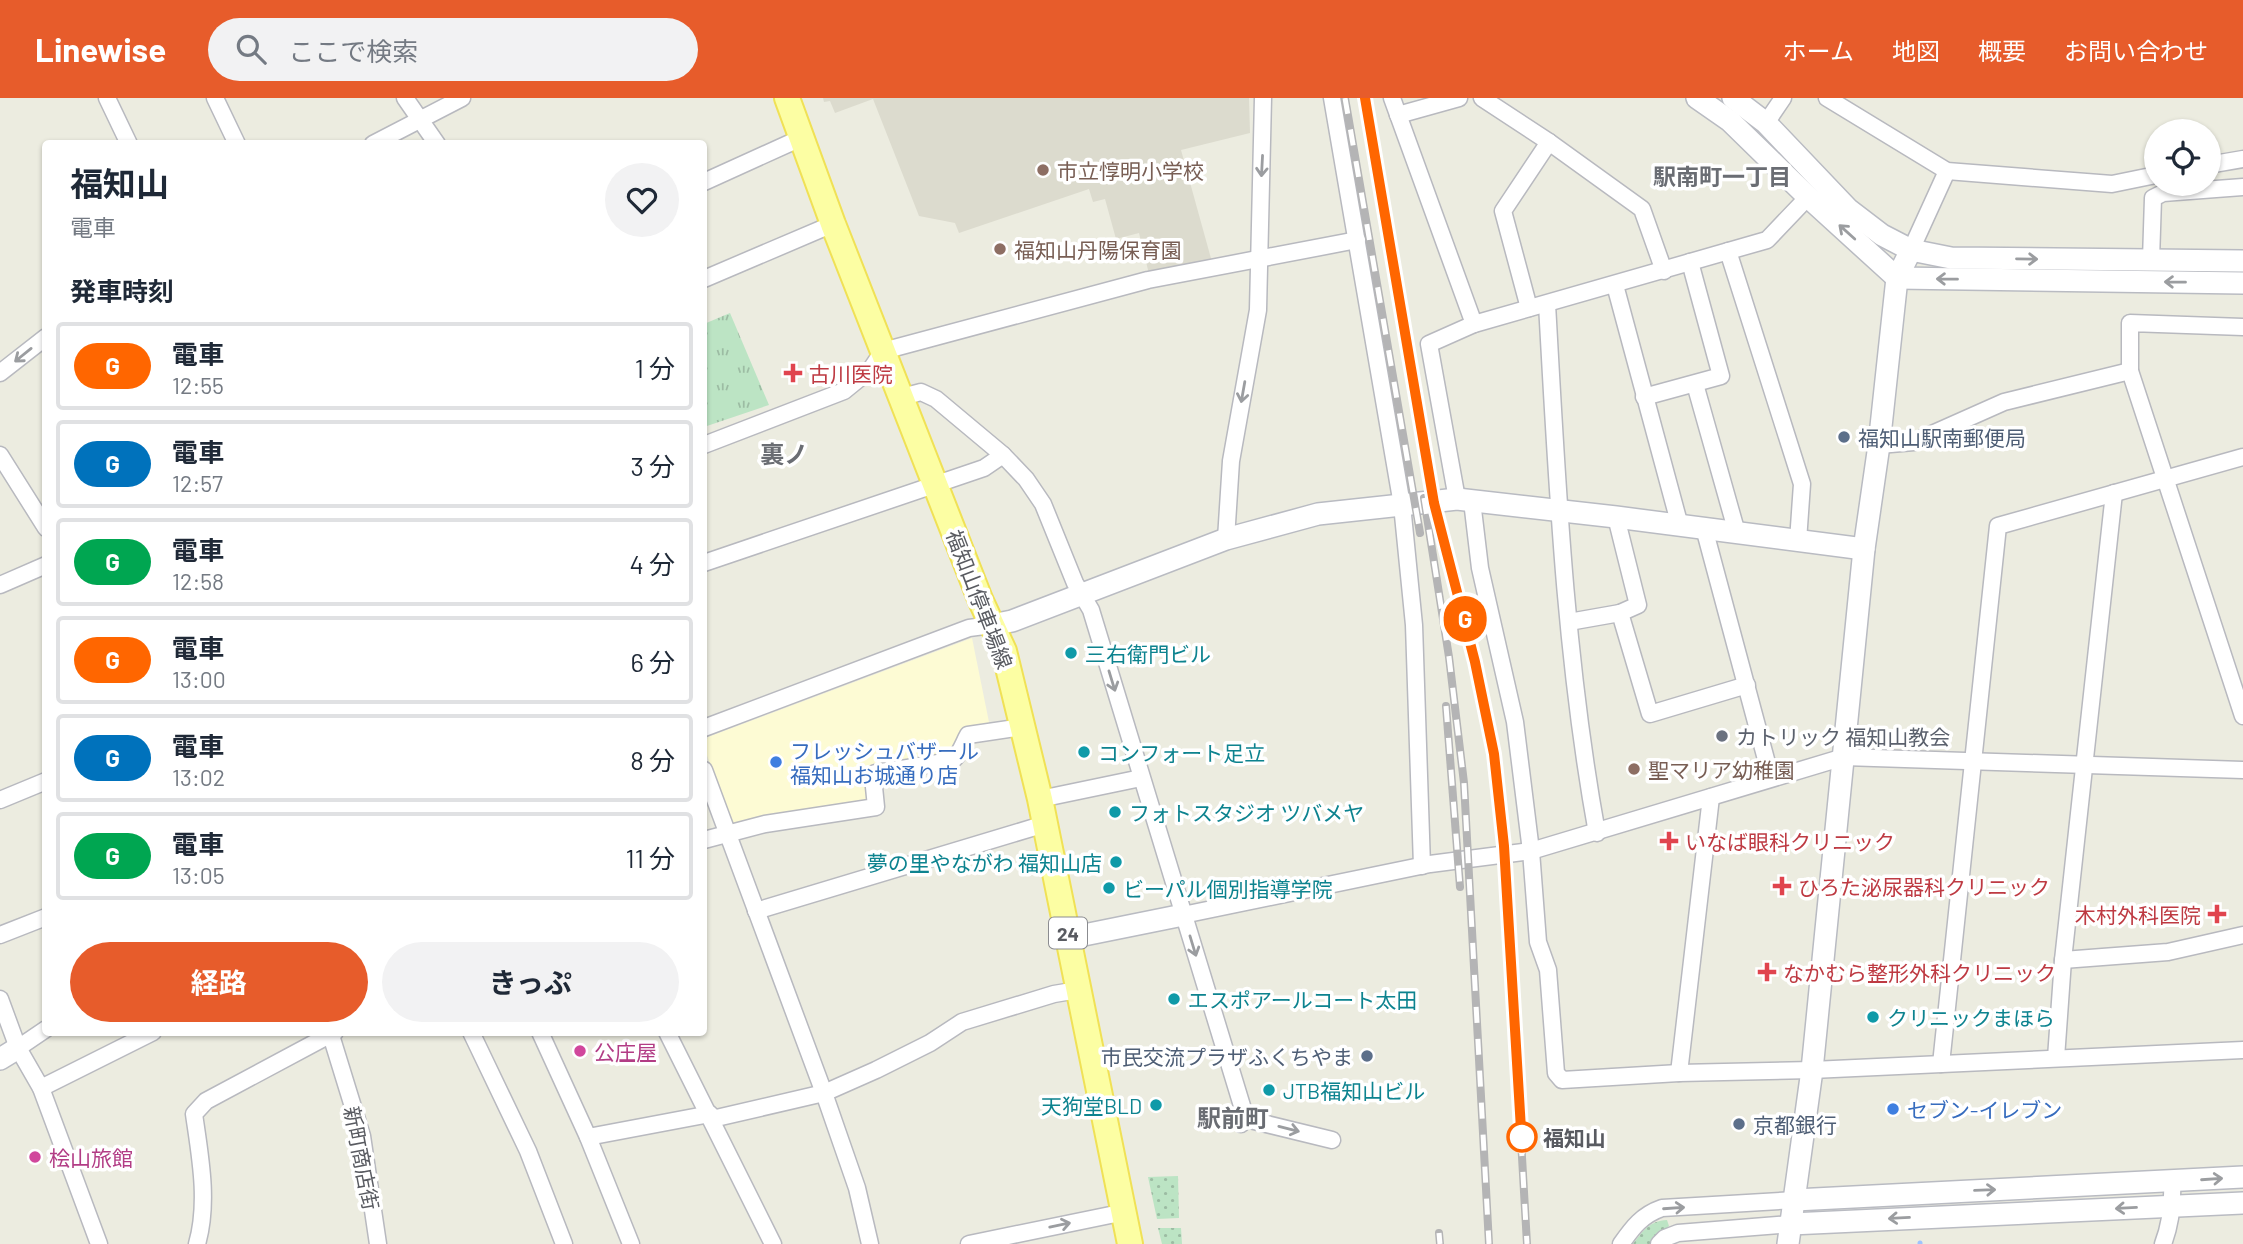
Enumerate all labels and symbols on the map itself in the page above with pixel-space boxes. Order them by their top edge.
one-way arrow [1255,154,1268,177]
place label: 市立惇明小学校 [1057,158,1204,183]
marker: 市立惇明小学校 [1035,162,1051,178]
district label: 駅南町一丁目 [1653,162,1791,190]
one-way arrow [1839,223,1856,240]
place label: 福知山丹陽保育園 [1014,237,1182,262]
marker: 福知山丹陽保育園 [992,241,1008,257]
one-way arrow [2016,252,2039,265]
one-way arrow [1936,272,1959,286]
one-way arrow [2164,276,2187,289]
one-way arrow [14,347,32,362]
place label: 古川医院 [809,361,893,386]
marker: 古川医院 [783,363,803,383]
one-way arrow [1236,380,1249,403]
place label: 福知山駅南郵便局 [1858,425,2026,450]
marker: 福知山駅南郵便局 [1836,429,1852,445]
district label: 裏ノ [760,439,808,468]
street label: 福知山停車場線 [942,526,1018,672]
line badge: G [1442,596,1488,642]
place label: 三右衛門ビル [1085,641,1211,666]
marker: 三右衛門ビル [1063,645,1079,661]
one-way arrow [1107,670,1120,692]
place label: カトリック 福知山教会 [1736,724,1950,749]
marker: カトリック 福知山教会 [1714,728,1730,744]
place label: フレッシュバザール 福知山お城通り店 [790,738,979,787]
place label: コンフォート足立 [1098,740,1265,765]
marker: コンフォート足立 [1076,744,1092,760]
marker: フレッシュバザール 福知山お城通り店 [768,754,784,770]
place label: 聖マリア幼稚園 [1648,757,1795,782]
marker: 聖マリア幼稚園 [1626,761,1642,777]
place label: フォトスタジオ ツバメヤ [1129,800,1364,825]
marker: フォトスタジオ ツバメヤ [1107,804,1123,820]
place label: いなば眼科クリニック [1685,829,1895,854]
marker: いなば眼科クリニック [1659,831,1679,851]
place label: 夢の里やながわ 福知山店 [867,850,1102,875]
marker: 夢の里やながわ 福知山店 [1108,854,1124,870]
place label: ひろた泌尿器科クリニック [1798,874,2050,899]
place label: ビーパル個別指導学院 [1123,876,1333,901]
marker: ひろた泌尿器科クリニック [1772,876,1792,896]
marker: ビーパル個別指導学院 [1101,880,1117,896]
place label: 木村外科医院 [2075,902,2201,927]
marker: 木村外科医院 [2207,904,2227,924]
road number: 24 [1049,918,1087,948]
one-way arrow [1187,935,1200,957]
place label: なかむら整形外科クリニック [1783,960,2056,985]
marker: なかむら整形外科クリニック [1757,962,1777,982]
place label: エスポアールコート太田 [1188,987,1417,1012]
marker: エスポアールコート太田 [1166,991,1182,1007]
place label: クリニックまほら [1887,1005,2055,1030]
marker: クリニックまほら [1865,1009,1881,1025]
place label: 公庄屋 [594,1039,657,1064]
marker: 公庄屋 [572,1043,588,1059]
place label: 市民交流プラザふくちやま [1101,1044,1353,1069]
marker: 市民交流プラザふくちやま [1359,1048,1375,1064]
place label: JTB福知山ビル [1283,1078,1425,1103]
marker: JTB福知山ビル [1261,1082,1277,1098]
place label: 天狗堂BLD [1041,1093,1142,1118]
marker: 天狗堂BLD [1148,1097,1164,1113]
place label: セブン-イレブン [1907,1097,2062,1122]
marker: セブン-イレブン [1885,1101,1901,1117]
district label: 駅前町 [1197,1103,1269,1132]
street label: 新町商店街 [340,1104,384,1212]
place label: 京都銀行 [1753,1112,1837,1137]
marker: 京都銀行 [1731,1116,1747,1132]
marker: 福知山 [1507,1122,1537,1152]
one-way arrow [1277,1123,1300,1136]
place label: 福知山 [1543,1125,1606,1150]
place label: 桧山旅館 [49,1145,133,1170]
marker: 桧山旅館 [27,1149,43,1165]
one-way arrow [2201,1173,2224,1186]
one-way arrow [1974,1184,1997,1197]
one-way arrow [1662,1201,1685,1214]
one-way arrow [2115,1201,2138,1214]
one-way arrow [1887,1211,1910,1224]
one-way arrow [1048,1217,1071,1231]

